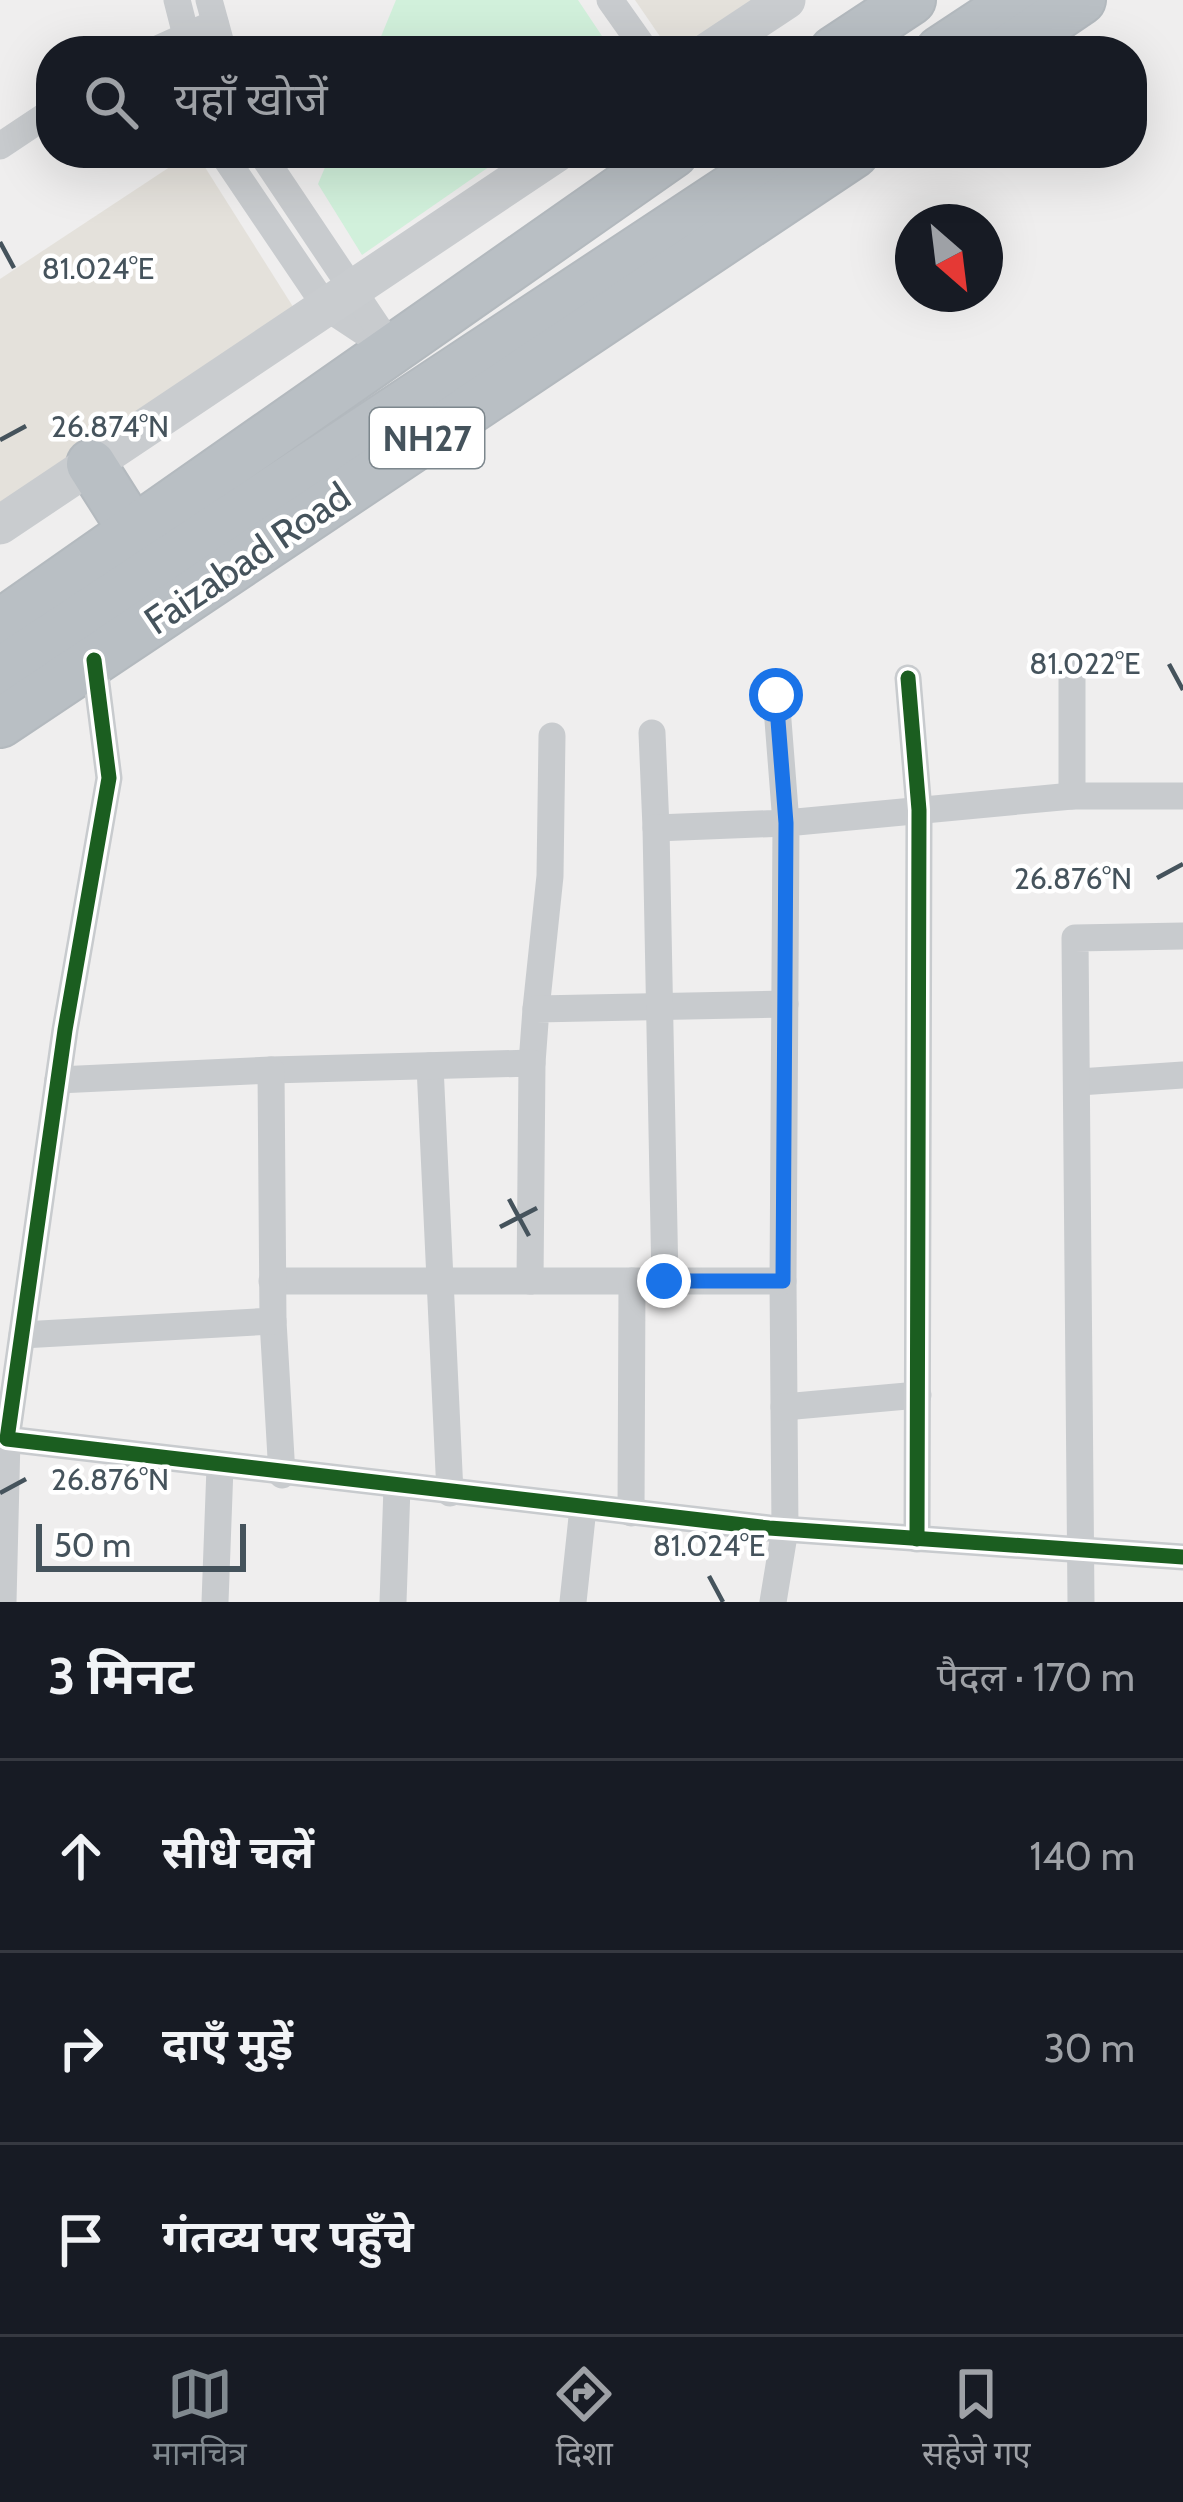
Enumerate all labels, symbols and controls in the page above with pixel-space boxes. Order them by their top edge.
search box [36,36,1147,168]
icon: search [78,69,144,135]
text: यहाँ खोजें [174,72,328,126]
north arrow [895,204,1003,312]
text: 81.024°E [42,250,154,287]
text: 26.874°N [51,408,169,445]
road number: NH27 [370,408,484,468]
street label: Faizabad Road [135,472,359,644]
text: 81.022°E [1029,645,1141,682]
route start [749,668,803,722]
text: 26.876°N [1014,860,1132,897]
route end [637,1254,691,1308]
text: 26.876°N [51,1461,169,1498]
scale bar [36,1518,246,1571]
text: 50 m [54,1525,131,1565]
text: 81.024°E [653,1527,765,1564]
text: 3 मिनट [48,1645,194,1707]
text: पैदल · 170 m [937,1653,1135,1701]
icon: ahead [48,1823,114,1889]
text: सीधे चलें [162,1825,314,1879]
text: 140 m [1030,1832,1135,1880]
icon: right [48,2015,114,2081]
text: दाएँ मुड़ें [162,2017,293,2071]
text: 30 m [1044,2024,1135,2072]
icon: arrive [48,2207,114,2273]
text: गंतव्य पर पहुँचे [162,2209,414,2263]
tab: मानचित्र [152,2361,247,2478]
tab: दिशा [551,2361,617,2478]
tab: सहेजे गए [922,2361,1031,2478]

